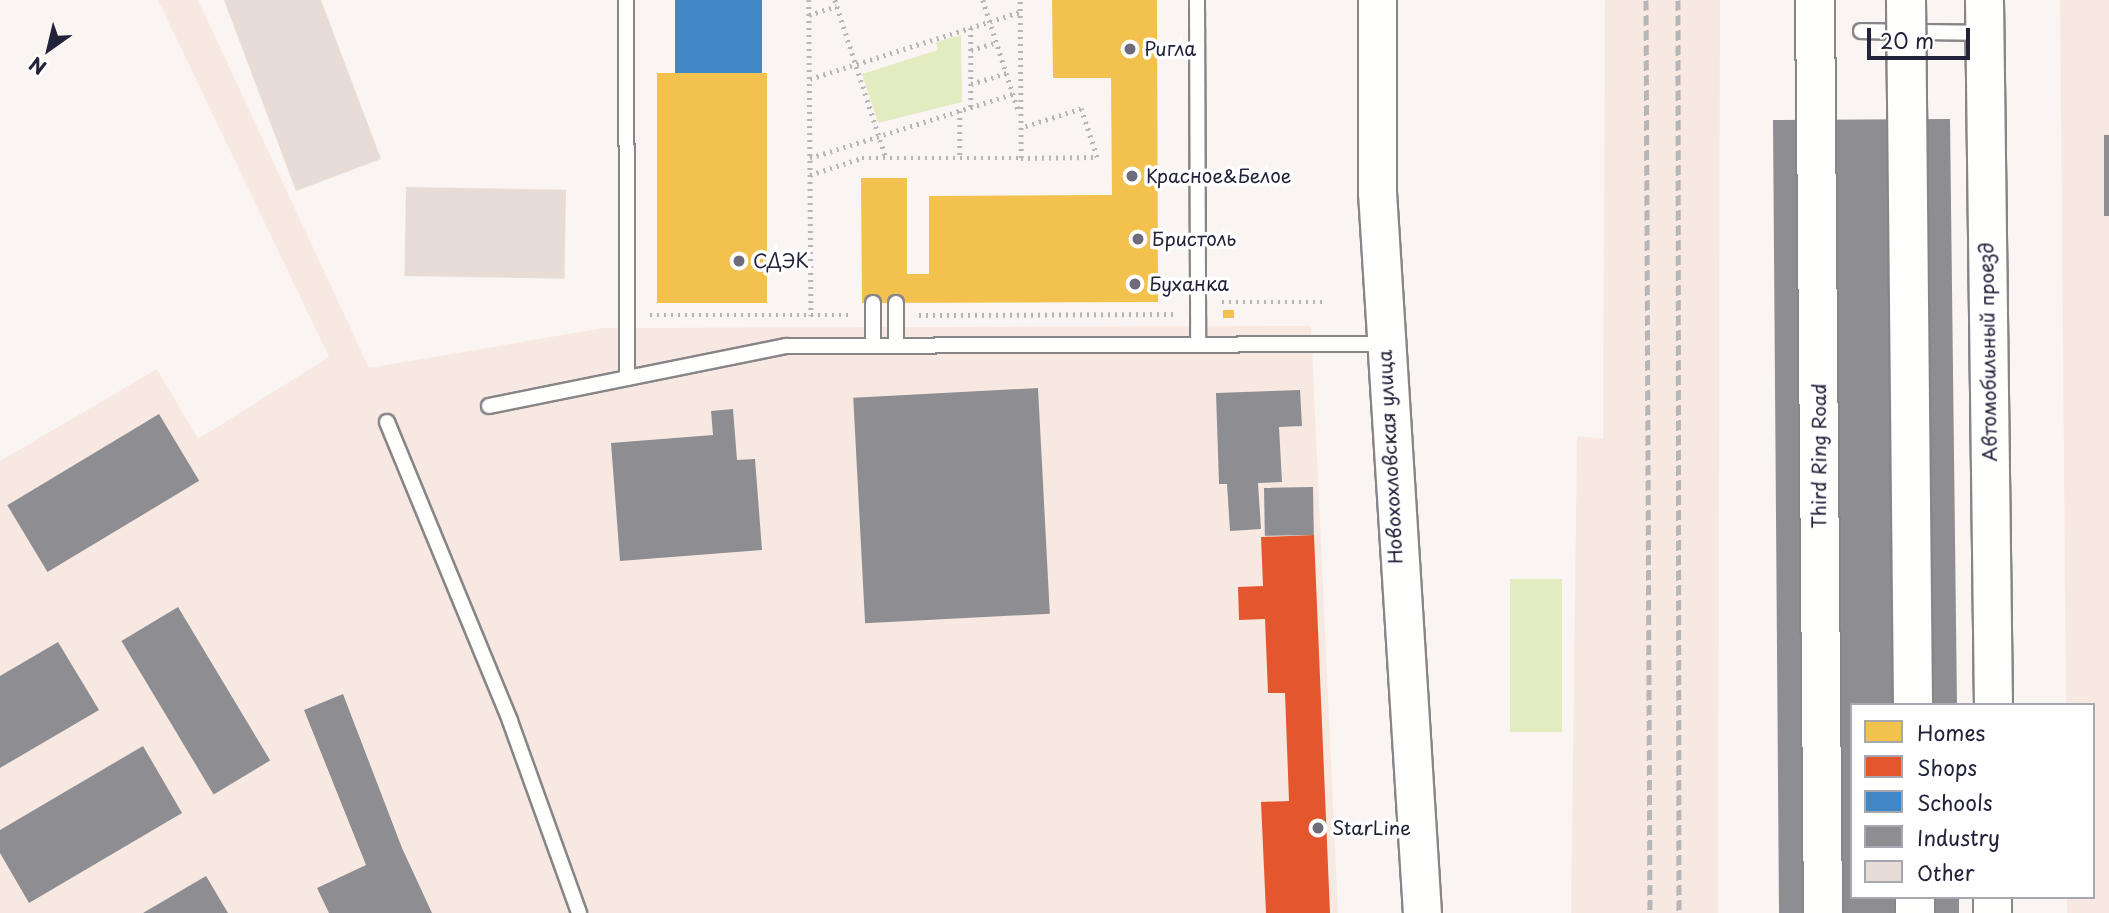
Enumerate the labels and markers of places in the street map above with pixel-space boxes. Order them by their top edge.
place label: Ригла [1144,38,1196,60]
marker: Ригла [1122,41,1138,57]
place label: Красное&Белое [1146,165,1291,187]
marker: Красное&Белое [1124,168,1140,184]
place label: Бристоль [1152,228,1236,250]
marker: Бристоль [1130,231,1146,247]
place label: СДЭК [753,250,809,272]
marker: СДЭК [731,253,747,269]
place label: Буханка [1149,273,1229,295]
marker: Буханка [1127,276,1143,292]
place label: StarLine [1332,817,1411,839]
marker: StarLine [1310,820,1326,836]

